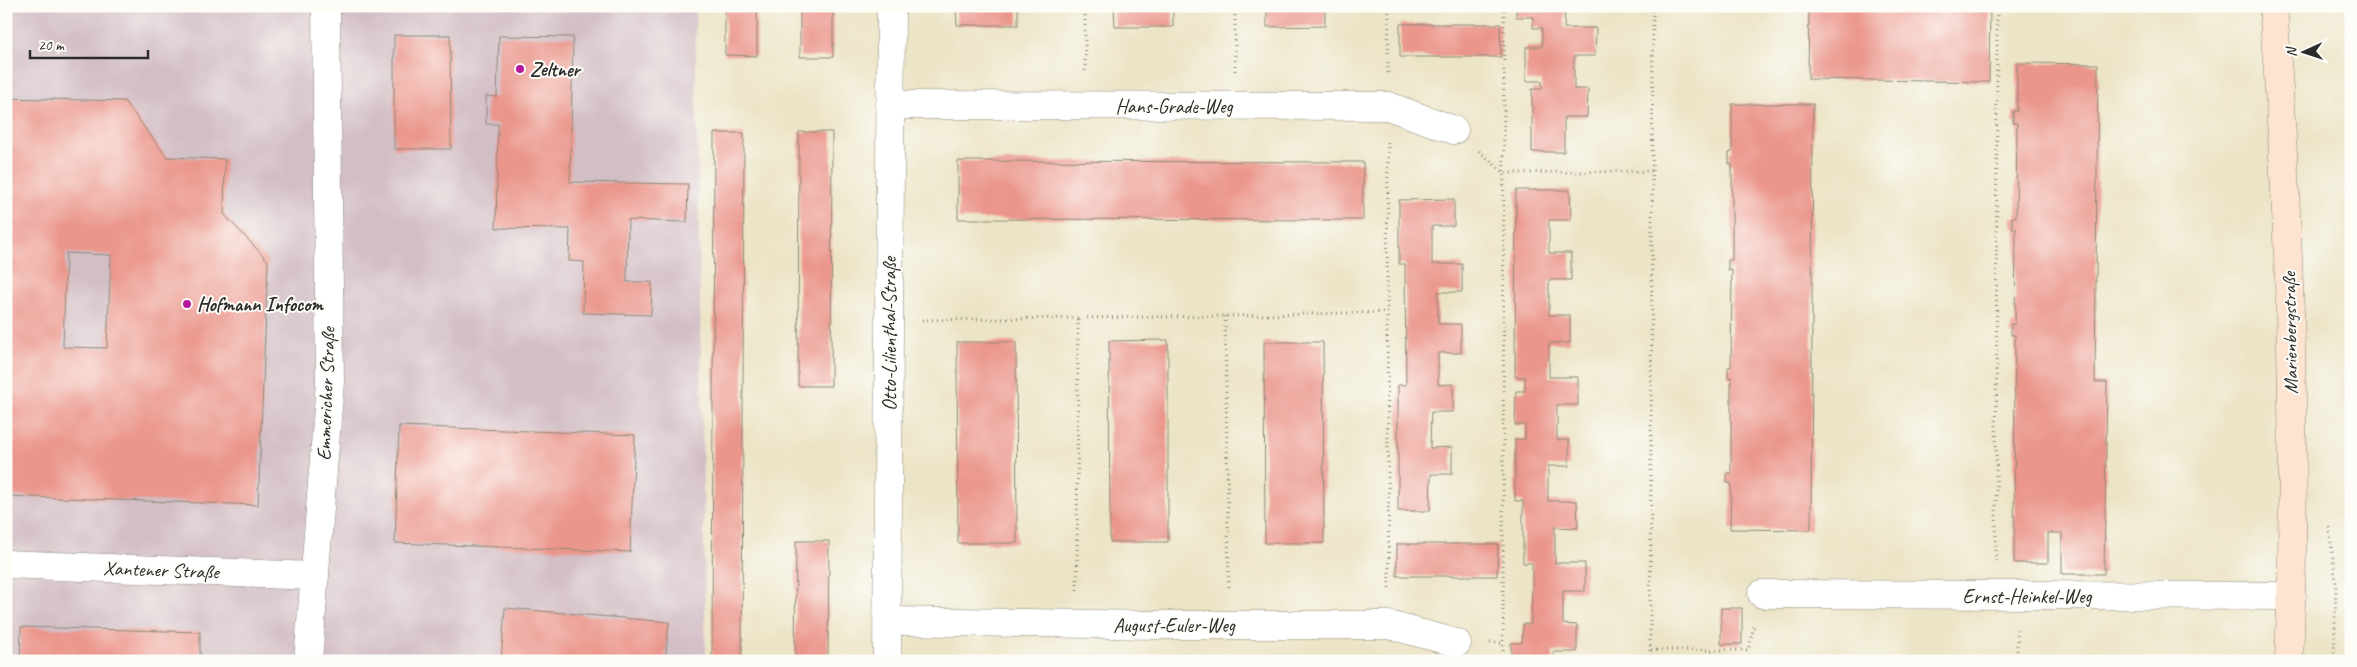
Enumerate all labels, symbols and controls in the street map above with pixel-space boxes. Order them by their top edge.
scale bar [30,28,148,60]
north arrow [2280,28,2330,78]
text: 20 m [38,36,65,55]
text: N [2283,46,2300,57]
place label: Zeltner [530,57,583,82]
marker: Zeltner [514,63,526,75]
street label: Hans-Grade-Weg [1116,94,1233,119]
street label: Otto-Lilienthal-Straße [877,256,902,411]
street label: Marienbergstraße [2276,270,2304,394]
place label: Hofmann Infocom [197,292,324,317]
marker: Hofmann Infocom [181,298,193,310]
street label: Emmericher Straße [311,325,341,461]
street label: Xantener Straße [103,555,221,585]
street label: Ernst-Heinkel-Weg [1962,584,2092,609]
street label: August-Euler-Weg [1113,613,1236,638]

